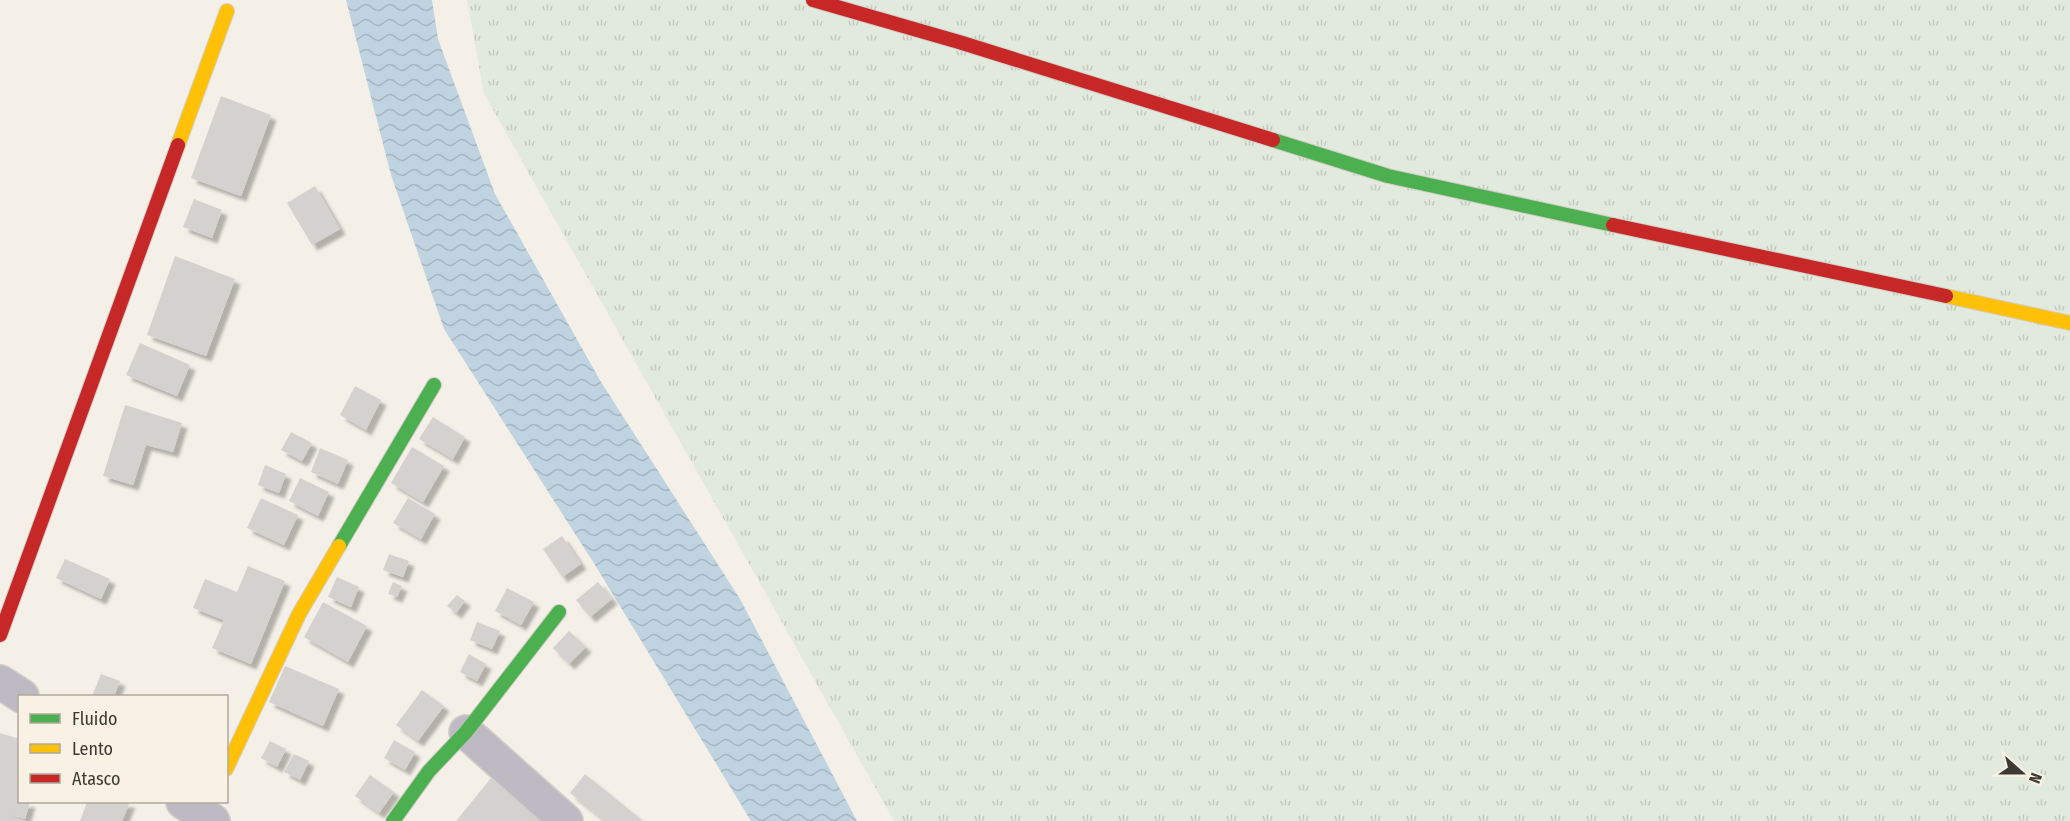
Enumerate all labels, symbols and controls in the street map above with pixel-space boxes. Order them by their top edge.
legend [18,695,228,803]
text: Fluido [72,708,118,730]
text: Lento [72,738,113,760]
north arrow [1992,743,2052,803]
text: Atasco [72,768,120,790]
text: N [2025,770,2046,786]

